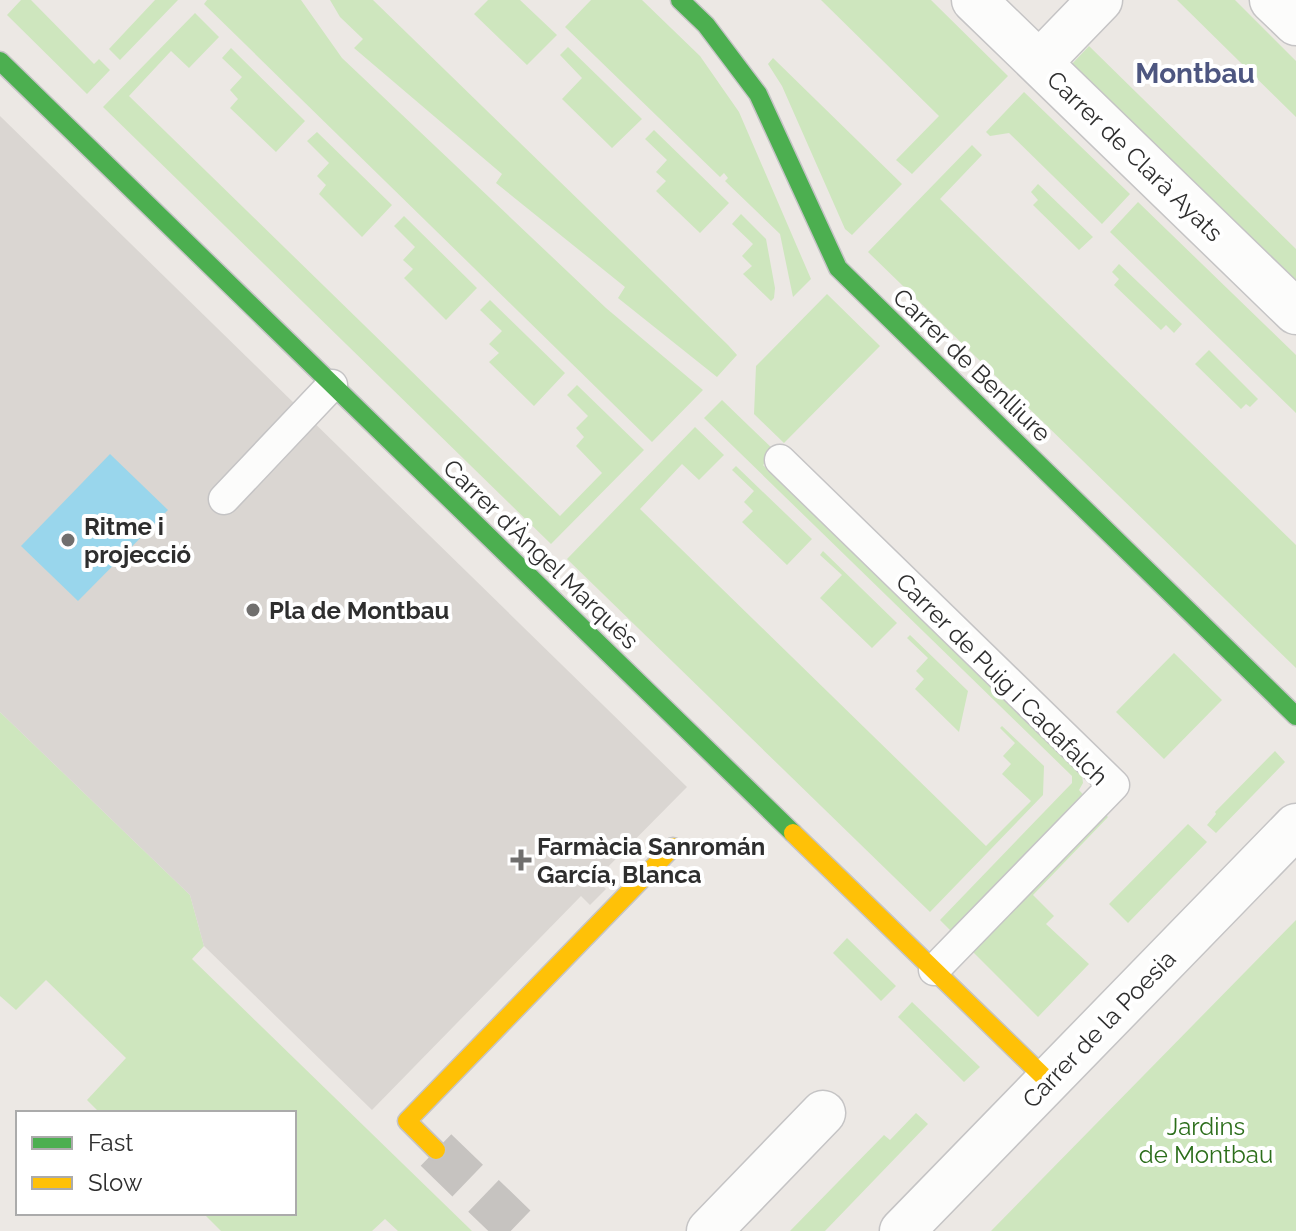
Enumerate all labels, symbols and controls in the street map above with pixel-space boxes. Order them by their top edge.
district label: Montbau [1135,57,1255,90]
street label: Carrer de Clarà Ayats [1041,65,1229,247]
street label: Carrer de Benlliure [887,282,1057,448]
street label: Carrer d'Àngel Marquès [437,453,645,655]
place label: Ritme i projecció [84,512,191,569]
marker: Ritme i projecció [59,531,77,549]
street label: Carrer de Puig i Cadafalch [890,567,1114,791]
place label: Pla de Montbau [269,596,449,625]
marker: Pla de Montbau [244,601,262,619]
place label: Farmàcia Sanromán García, Blanca [537,832,765,889]
marker: Farmàcia Sanromán García, Blanca [512,851,530,869]
street label: Carrer de la Poesia [1016,944,1182,1114]
legend [16,1111,296,1215]
park label: Jardins de Montbau [1139,1112,1273,1169]
text: Fast [88,1128,133,1157]
text: Slow [88,1168,143,1197]

